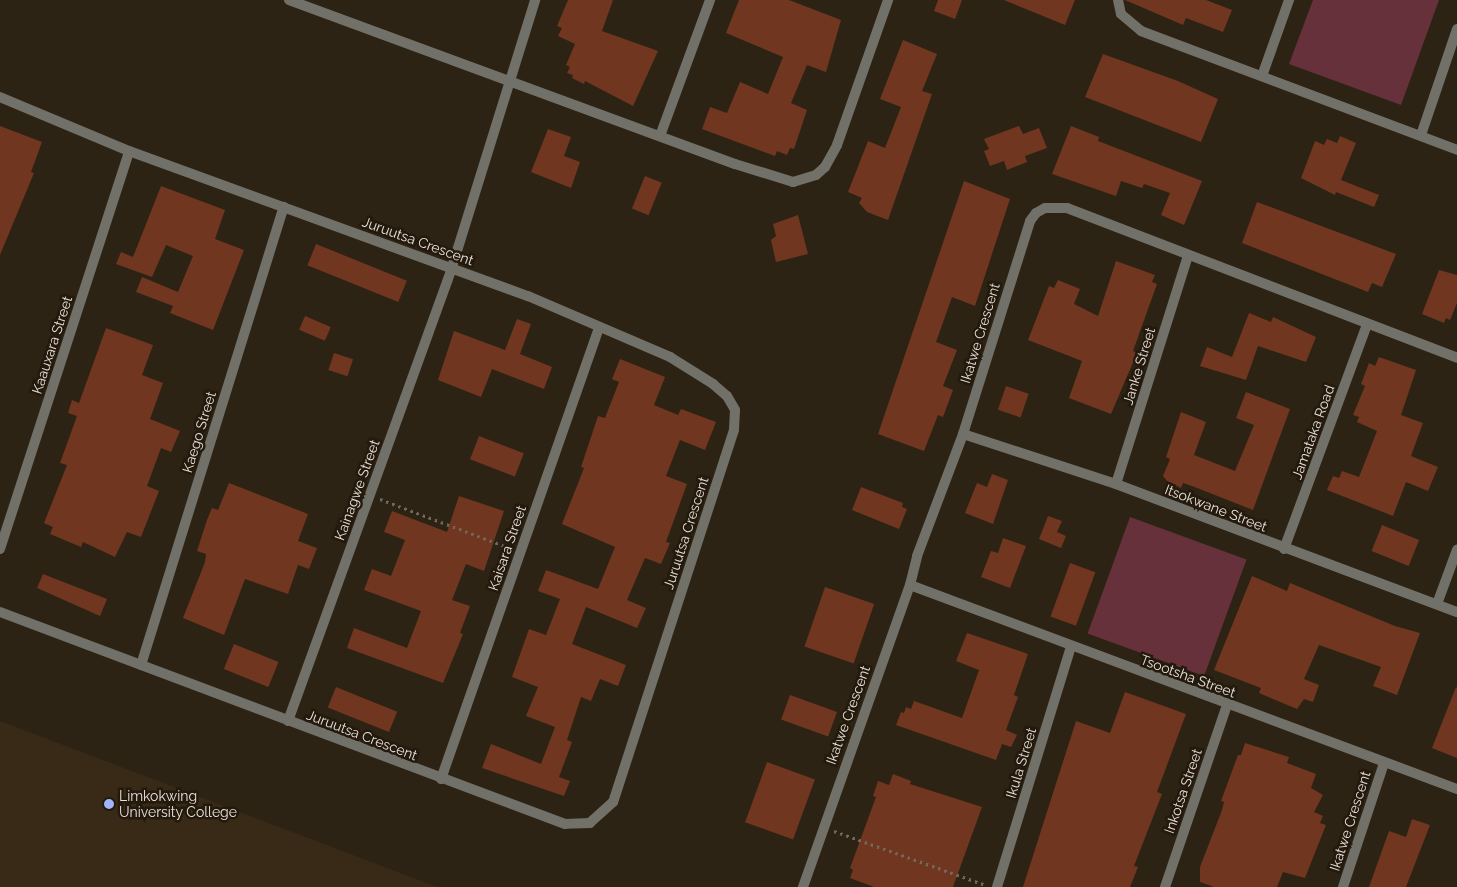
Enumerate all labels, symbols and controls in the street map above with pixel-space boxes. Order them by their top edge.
street label: Juruutsa Crescent [360,213,476,269]
street label: Ikatwe Crescent [957,281,1003,385]
street label: Kaauxara Street [28,294,76,396]
street label: Janke Street [1119,325,1159,407]
street label: Jamataka Road [1288,383,1338,481]
street label: Kaego Street [179,389,219,475]
street label: Kainagwe Street [331,437,383,543]
street label: Juruutsa Crescent [660,475,712,591]
street label: Itsokwane Street [1162,481,1270,535]
street label: Kaisara Street [485,503,529,593]
street label: Tsootsha Street [1138,651,1238,701]
street label: Ikatwe Crescent [822,663,874,767]
street label: Juruutsa Crescent [304,706,420,764]
street label: Ikula Street [1002,726,1040,800]
street label: Inkotsa Street [1161,746,1205,836]
street label: Ikatwe Crescent [1326,769,1374,873]
place label: Limkokwing University College [119,788,237,820]
marker: Limkokwing University College [103,798,115,810]

